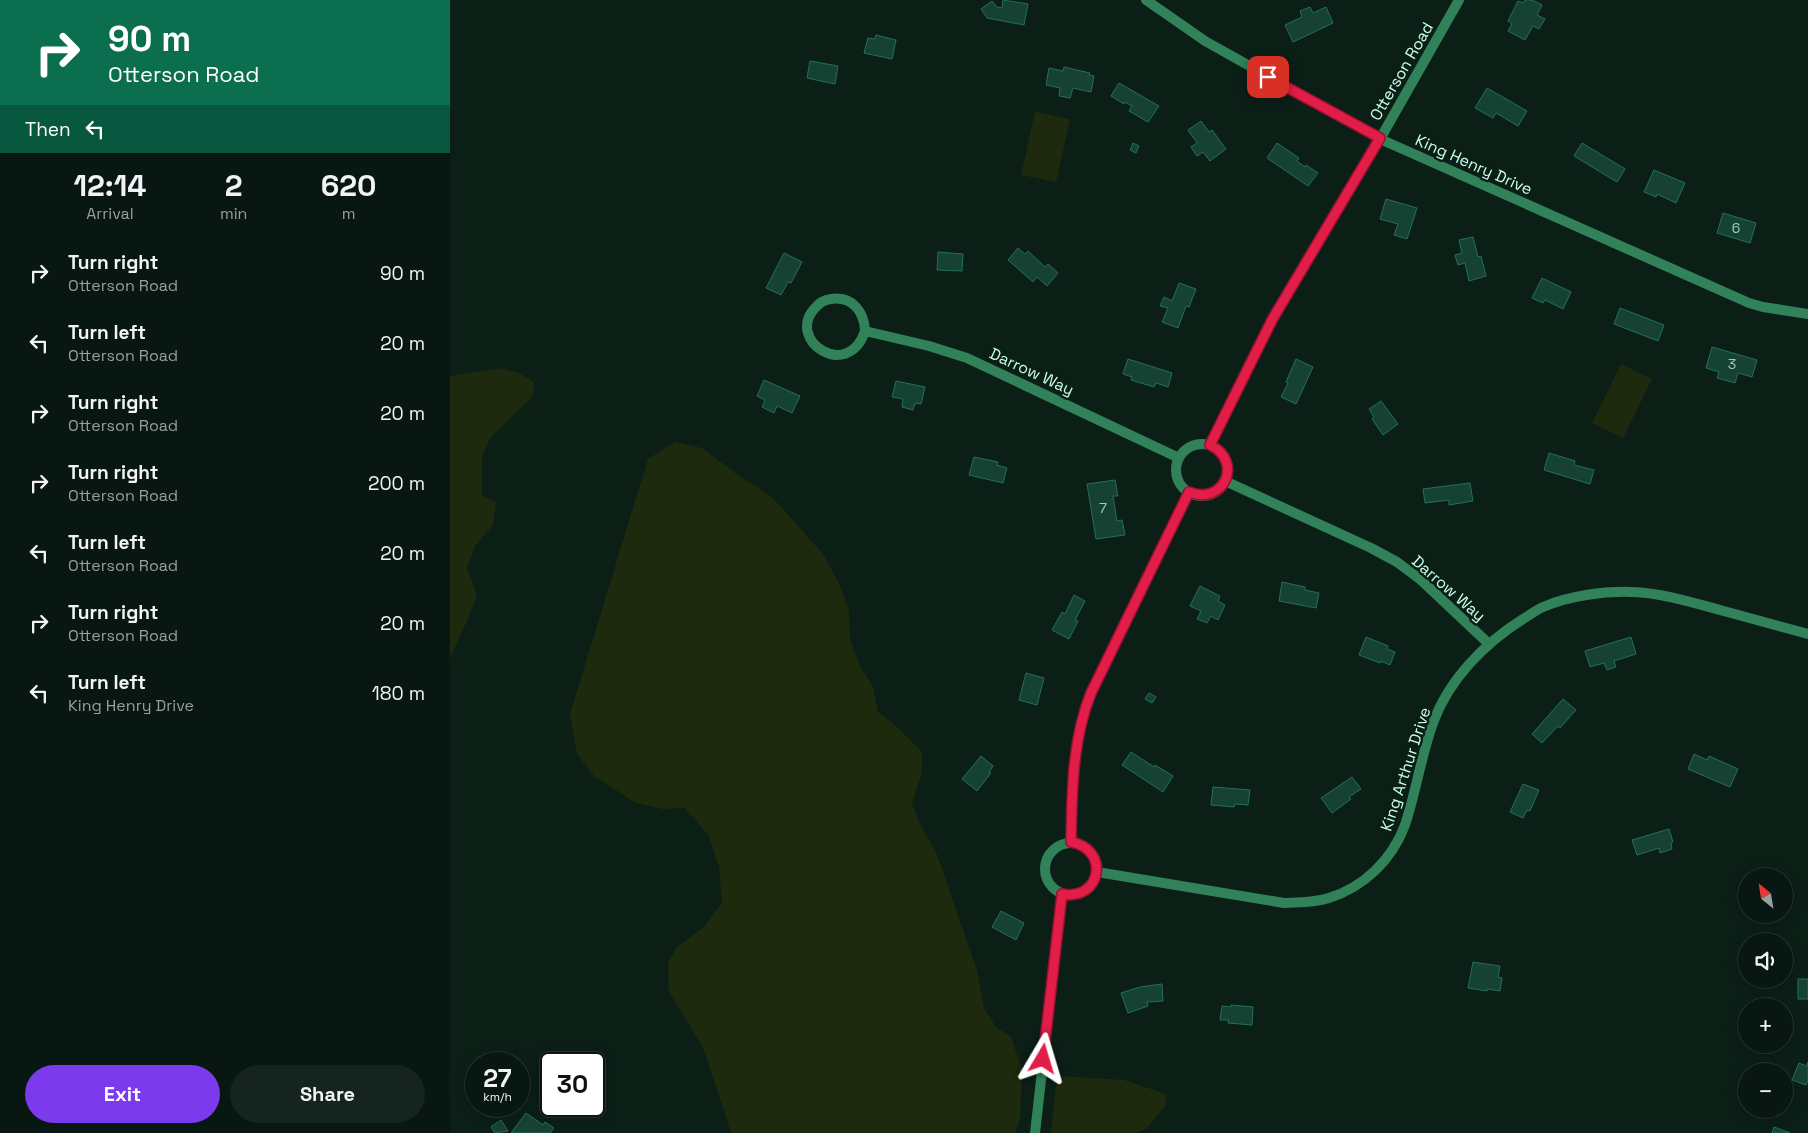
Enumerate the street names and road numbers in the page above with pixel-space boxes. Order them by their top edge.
street label: Otterson Road [1365,18,1438,124]
street label: King Henry Drive [1412,129,1536,200]
street label: Darrow Way [986,343,1077,400]
street label: Darrow Way [1408,551,1490,626]
street label: King Arthur Drive [1376,705,1435,834]

